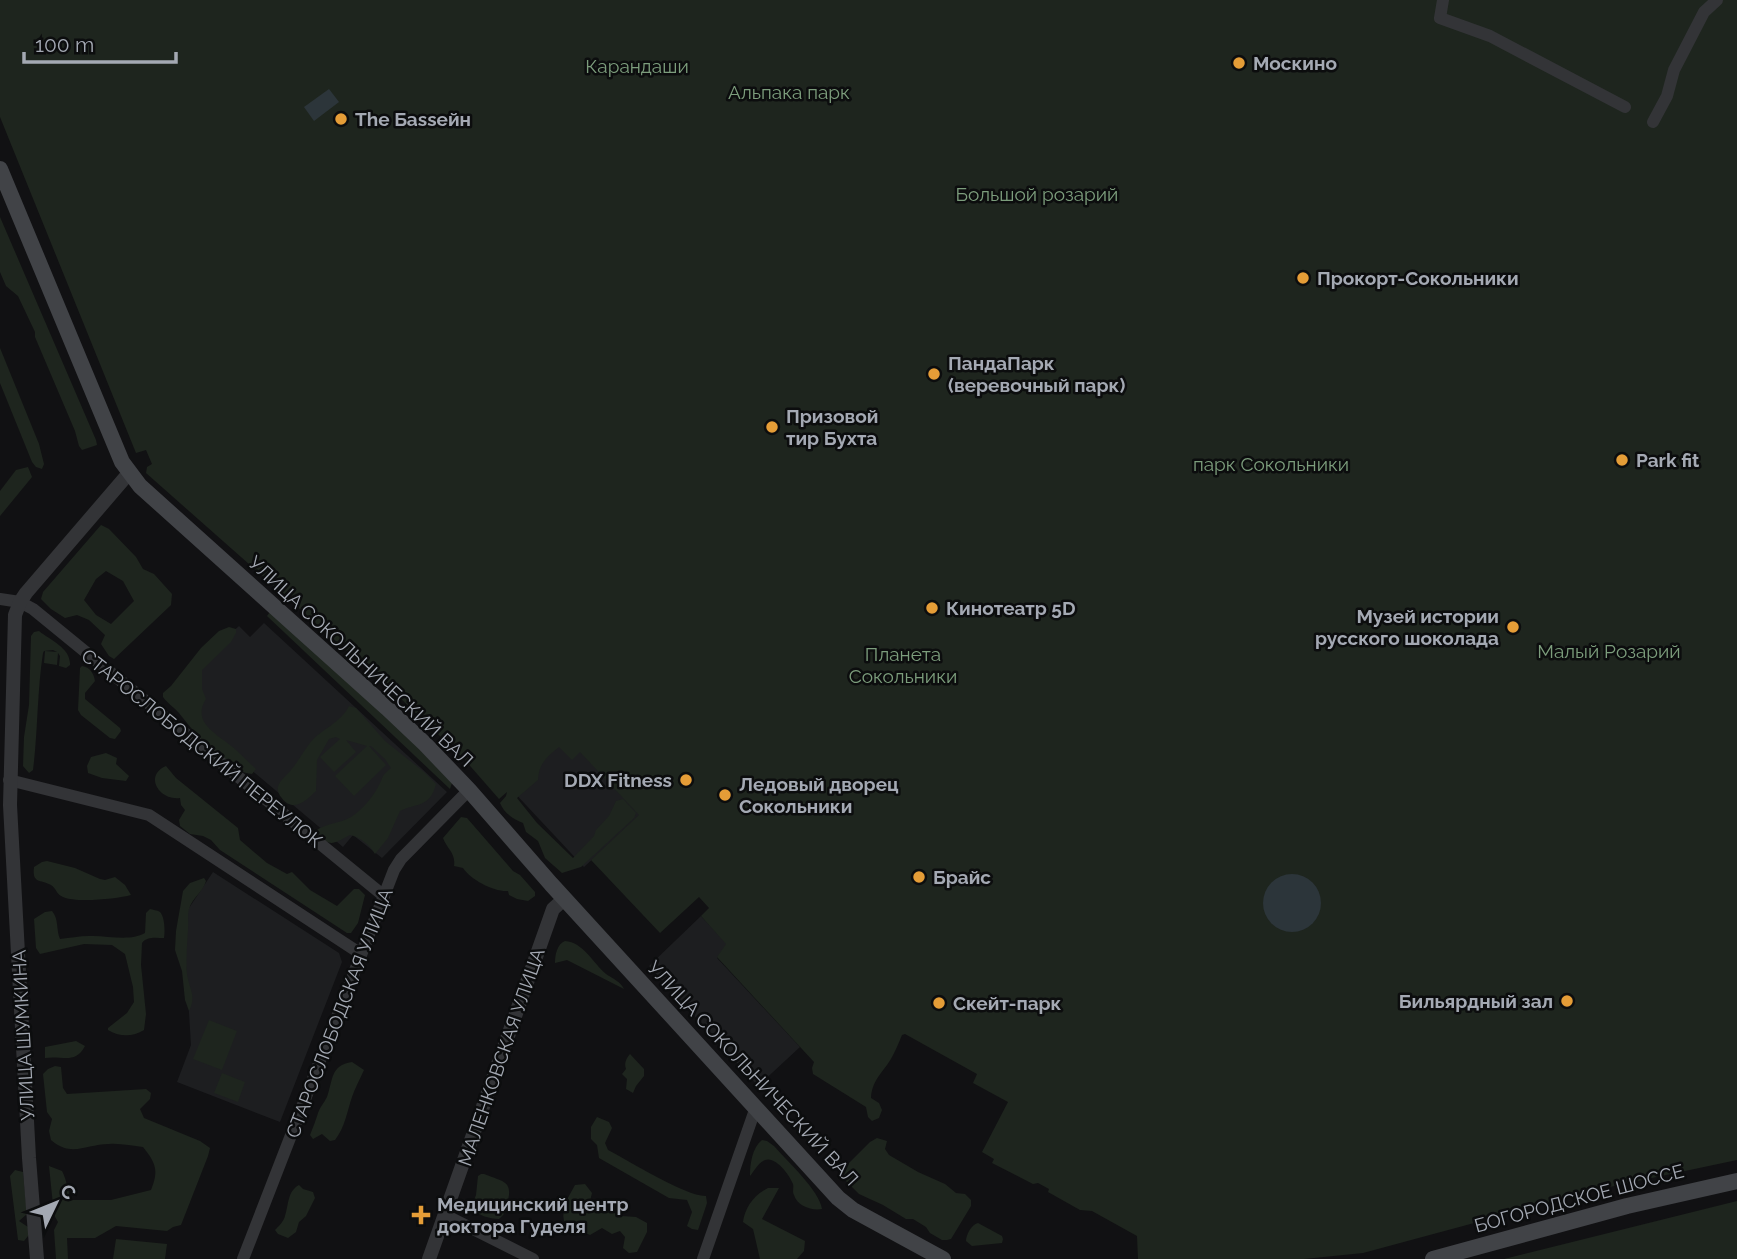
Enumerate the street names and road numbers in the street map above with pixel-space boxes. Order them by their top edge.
street label: УЛИЦА СОКОЛЬНИЧЕСКИЙ ВАЛ [244,551,478,771]
street label: СТАРОСЛОБОДСКИЙ ПЕРЕУЛОК [77,644,327,852]
street label: СТАРОСЛОБОДСКАЯ УЛИЦА [281,885,397,1141]
street label: МАЛЕНКОВСКАЯ УЛИЦА [453,945,549,1169]
street label: УЛИЦА ШУМКИНА [8,949,38,1121]
street label: УЛИЦА СОКОЛЬНИЧЕСКИЙ ВАЛ [643,956,863,1190]
street label: БОГОРОДСКОЕ ШОССЕ [1472,1159,1686,1237]

